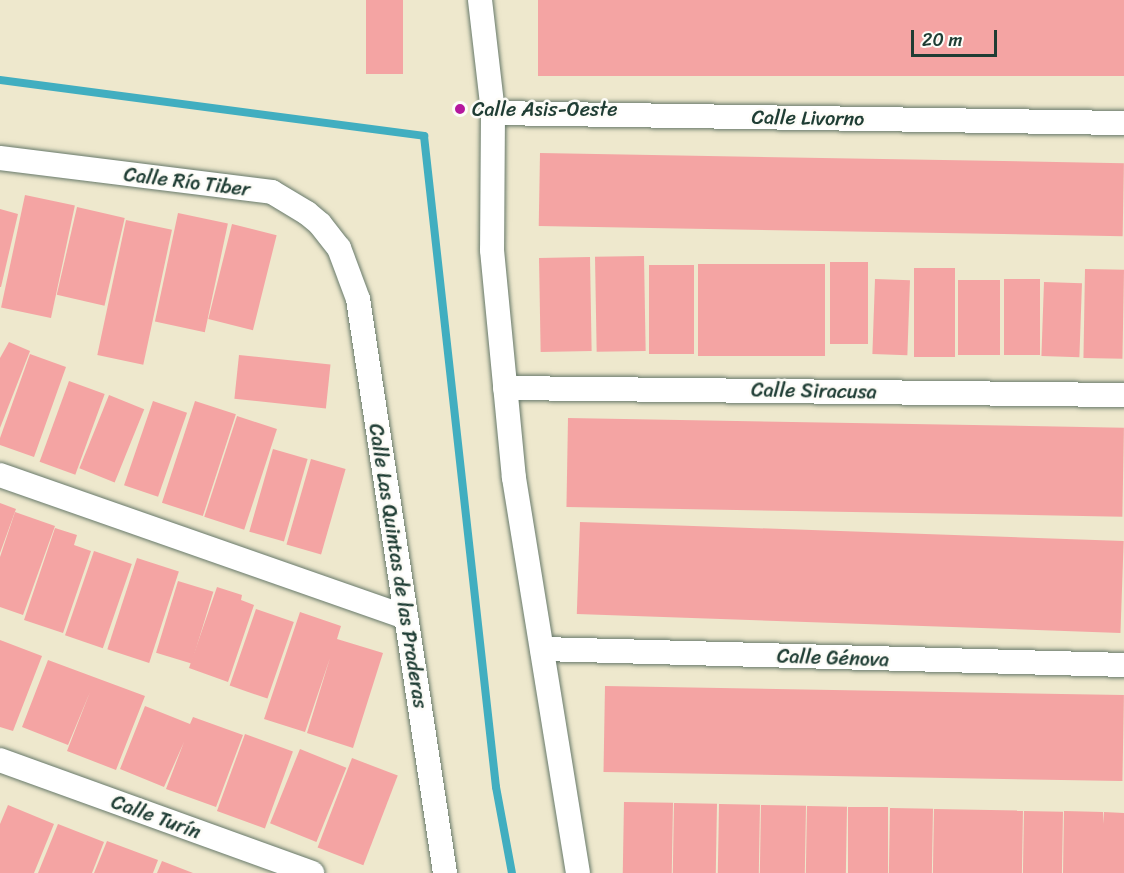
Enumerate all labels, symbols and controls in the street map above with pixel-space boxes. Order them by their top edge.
scale bar [914,18,1000,56]
text: 20 m [922,24,962,56]
place label: Calle Asis-Oeste [472,97,618,121]
marker: Calle Asis-Oeste [453,102,467,116]
street label: Calle Livorno [752,105,864,131]
street label: Calle Río Tiber [122,162,252,202]
street label: Calle Siracusa [751,378,877,404]
street label: Calle Las Quintas de las Praderas [363,421,433,711]
street label: Calle Génova [776,644,890,672]
street label: Calle Turín [108,790,204,844]

